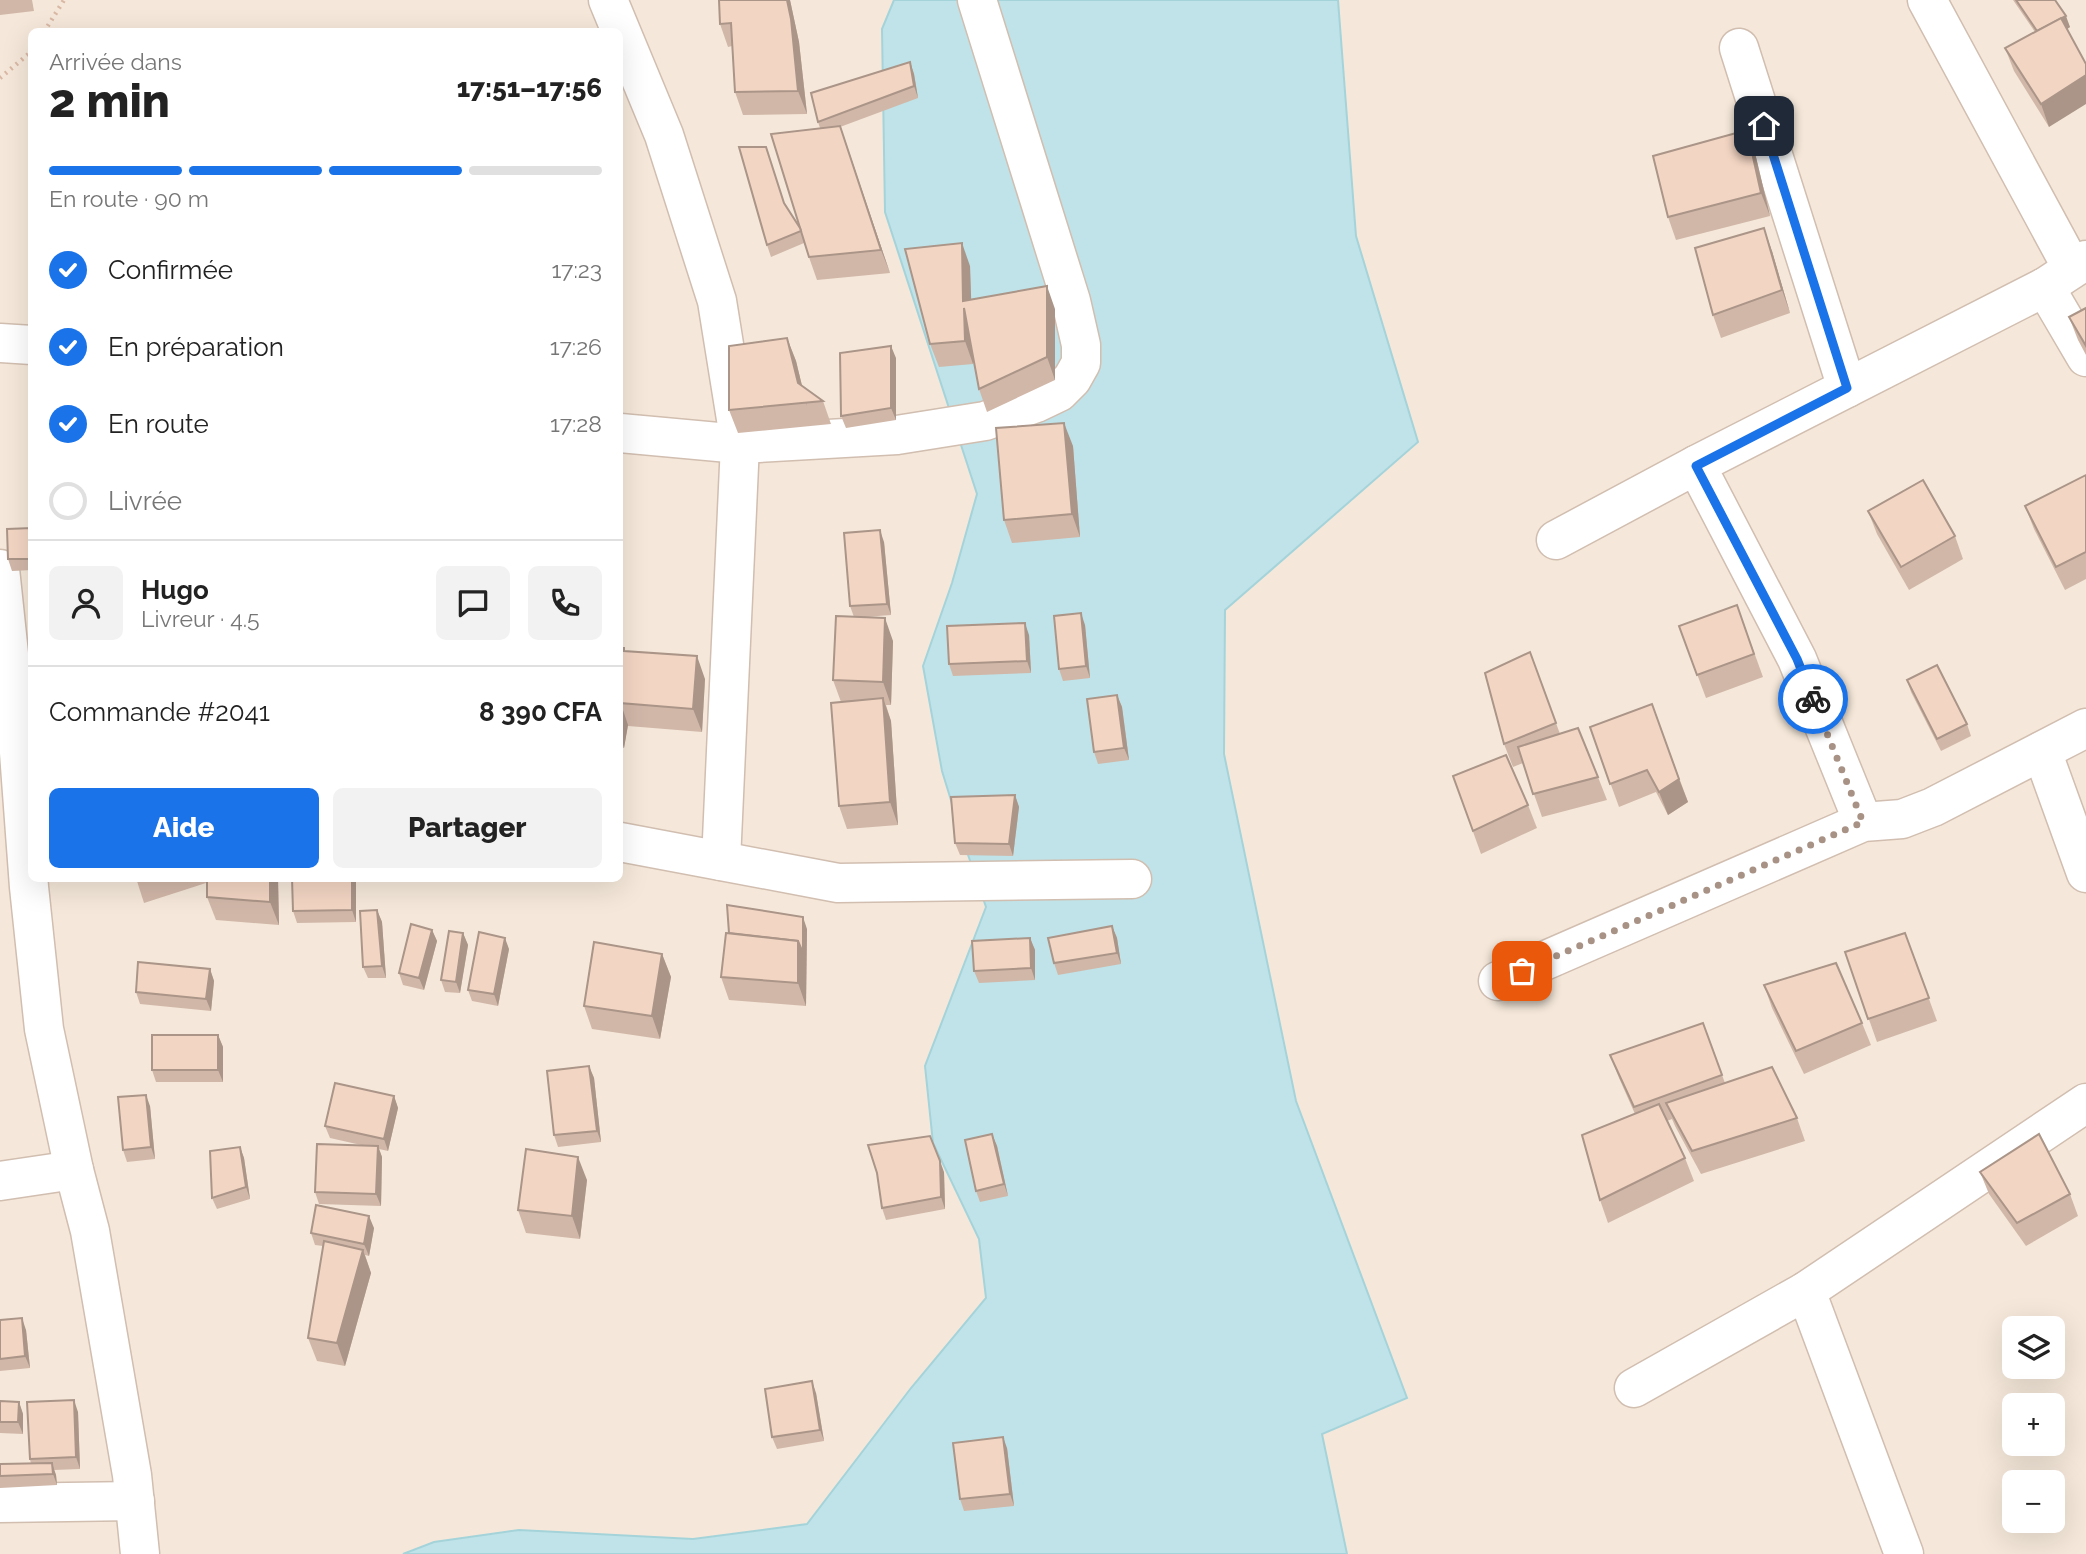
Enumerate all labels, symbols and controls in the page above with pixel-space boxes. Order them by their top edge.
text: Arrivée dans [49,48,182,75]
text: 17:51–17:56 [457,73,602,103]
text: 2 min [49,74,170,128]
pin [1734,96,1794,156]
icon: home [1745,107,1783,145]
text: En route · 90 m [49,185,209,212]
icon: check [49,251,87,289]
text: Confirmée [108,255,233,285]
text: 17:23 [551,256,602,283]
icon: check [49,328,87,366]
text: En préparation [108,332,284,362]
text: 17:26 [550,333,602,360]
icon: check [49,405,87,443]
text: En route [108,409,209,439]
text: 17:28 [550,410,602,437]
text: Livrée [108,486,182,516]
button: person [49,566,123,640]
button: chat [436,566,510,640]
button: phone [528,566,602,640]
text: Hugo [141,575,209,605]
text: Livreur · 4.5 [141,605,260,632]
courier [1778,664,1848,734]
icon: bike [1794,680,1832,718]
text: Commande #2041 [49,697,270,727]
text: 8 390 CFA [479,697,602,727]
button: Aide [49,788,319,868]
button: Partager [333,788,602,868]
pin [1492,941,1552,1001]
icon: bag [1503,952,1541,990]
map controls [2002,1316,2065,1533]
button: layers [2002,1316,2065,1379]
button: + [2002,1393,2065,1456]
button: − [2002,1470,2065,1533]

